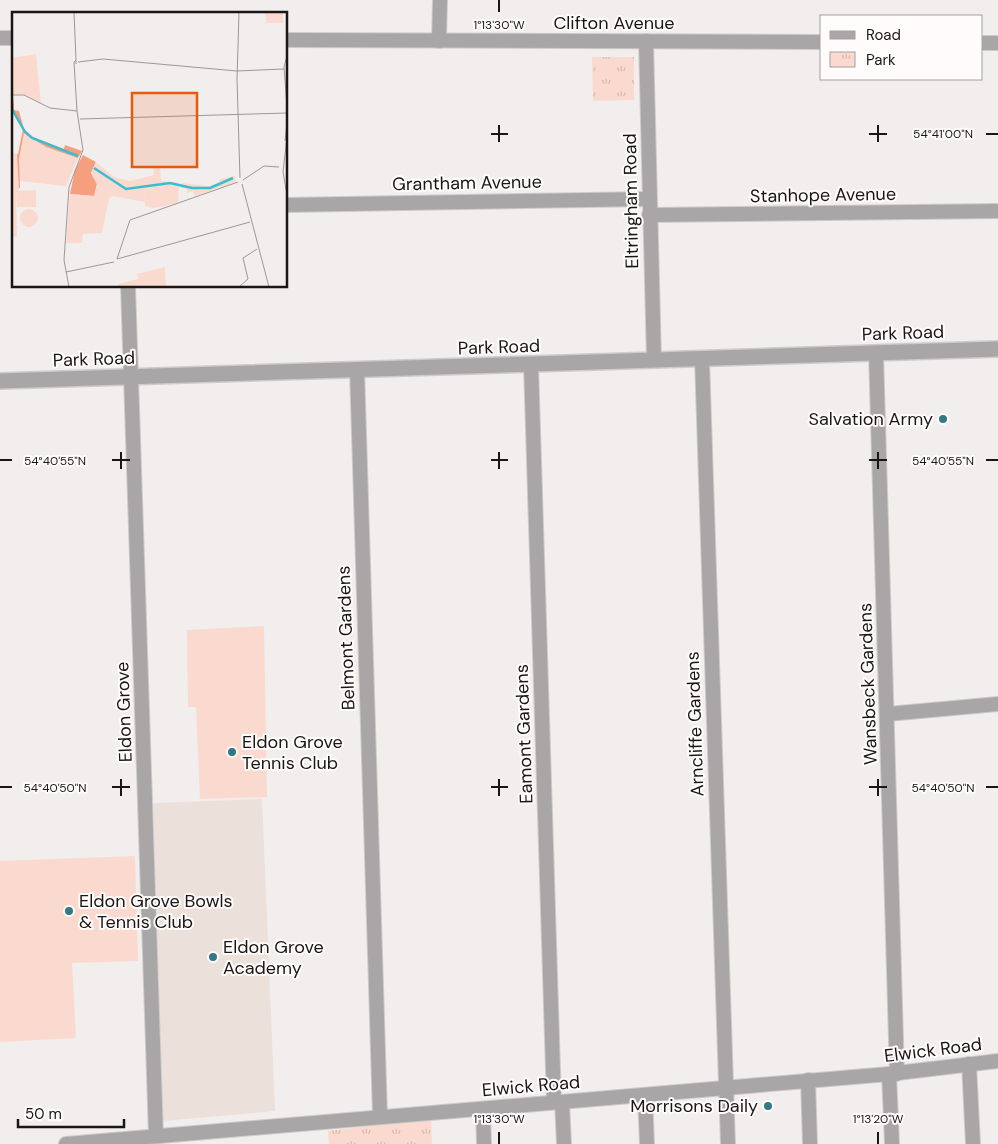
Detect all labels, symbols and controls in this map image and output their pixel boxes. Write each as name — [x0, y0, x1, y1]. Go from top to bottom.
street label: Clifton Avenue — [553, 11, 675, 35]
inset map — [12, 12, 288, 288]
legend — [820, 15, 983, 80]
text: 1°13'30"W — [473, 17, 525, 33]
text: Road — [866, 25, 901, 45]
text: Park — [866, 50, 896, 70]
text: 54°41'00"N — [913, 126, 973, 142]
street label: Eltringham Road — [618, 133, 644, 269]
street label: Grantham Avenue — [392, 170, 542, 196]
street label: Stanhope Avenue — [750, 182, 896, 208]
street label: Park Road — [861, 320, 945, 346]
street label: Park Road — [457, 334, 541, 360]
street label: Park Road — [52, 346, 136, 372]
place label: Salvation Army — [809, 407, 933, 431]
marker: Salvation Army — [937, 413, 949, 425]
text: 54°40'55"N — [24, 453, 86, 469]
text: 54°40'55"N — [912, 453, 974, 469]
street label: Belmont Gardens — [331, 565, 361, 711]
street label: Wansbeck Gardens — [853, 603, 883, 765]
street label: Arncliffe Gardens — [680, 651, 710, 797]
street label: Eldon Grove — [110, 661, 138, 763]
street label: Eamont Gardens — [510, 664, 538, 804]
place label: Eldon Grove Tennis Club — [242, 730, 343, 775]
marker: Eldon Grove Tennis Club — [226, 746, 238, 758]
text: 54°40'50"N — [23, 780, 87, 796]
text: 54°40'50"N — [911, 780, 975, 796]
place label: Eldon Grove Bowls & Tennis Club — [79, 889, 232, 934]
marker: Eldon Grove Bowls & Tennis Club — [63, 905, 75, 917]
place label: Eldon Grove Academy — [223, 935, 324, 980]
marker: Eldon Grove Academy — [207, 951, 219, 963]
street label: Elwick Road — [883, 1032, 983, 1068]
street label: Elwick Road — [481, 1070, 581, 1102]
place label: Morrisons Daily — [630, 1094, 758, 1118]
scale bar — [18, 1096, 124, 1128]
marker: Morrisons Daily — [762, 1100, 774, 1112]
text: 50 m — [25, 1104, 62, 1124]
text: 1°13'30"W — [473, 1111, 525, 1127]
text: 1°13'20"W — [853, 1111, 904, 1127]

